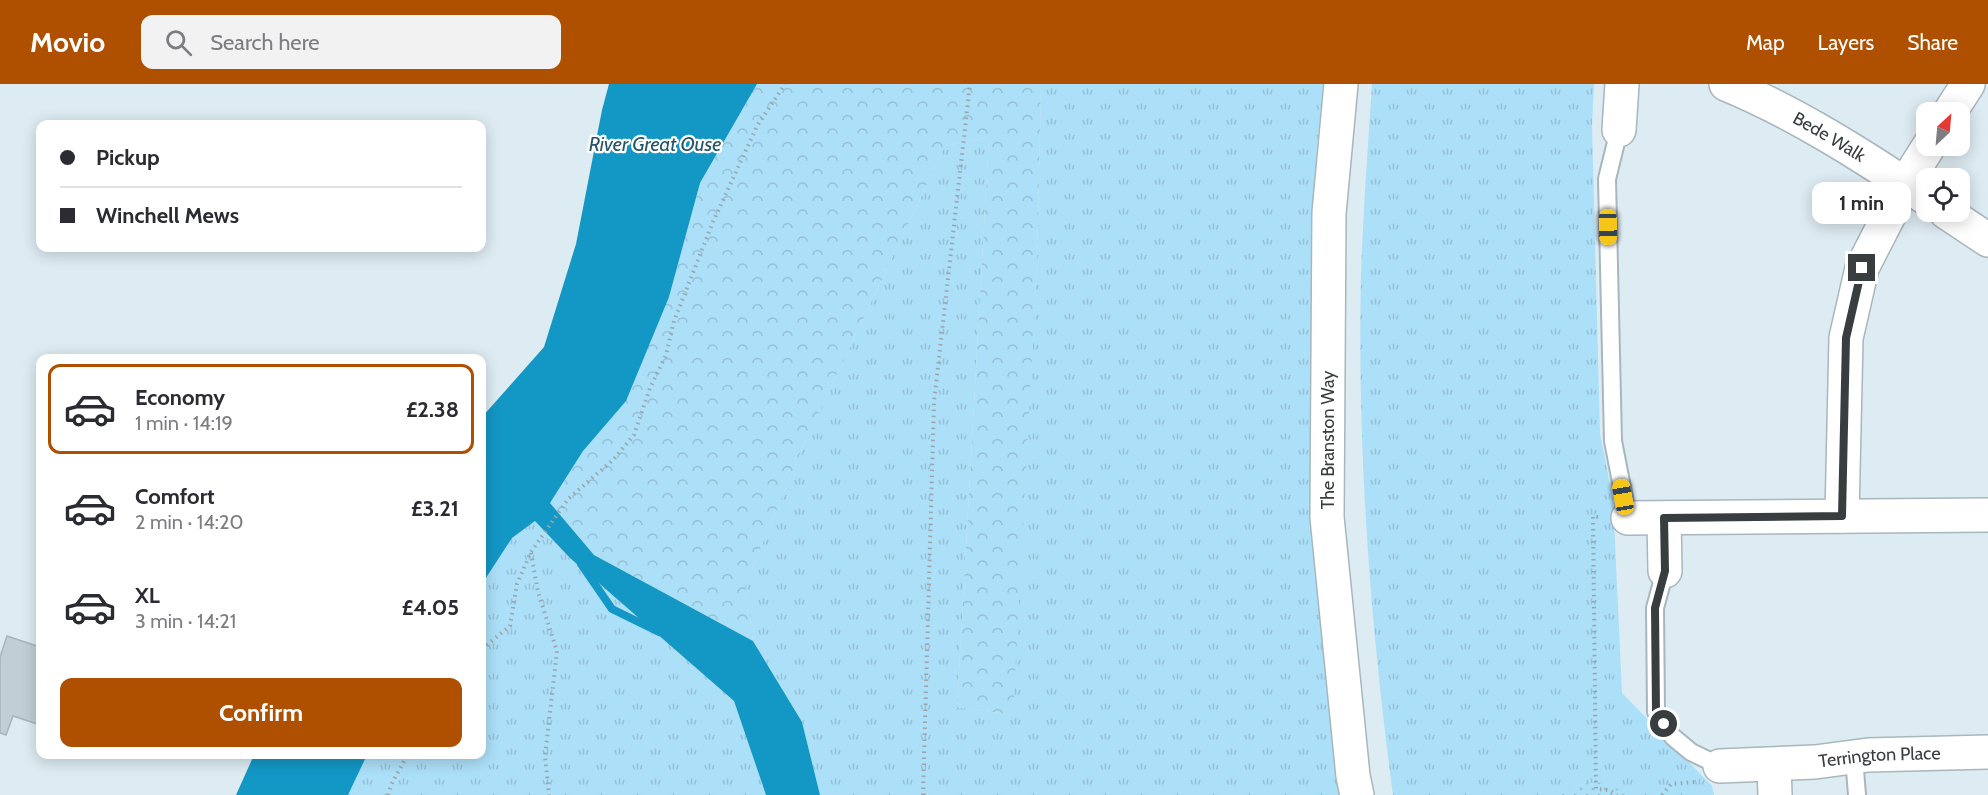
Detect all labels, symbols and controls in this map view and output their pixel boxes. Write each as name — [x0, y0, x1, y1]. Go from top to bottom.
search box — [141, 15, 561, 69]
text: Movio — [30, 25, 105, 59]
icon: search — [162, 26, 195, 59]
text: Search here — [210, 29, 320, 56]
text: Map — [1746, 30, 1785, 55]
text: Layers — [1818, 30, 1874, 55]
text: Share — [1907, 30, 1958, 55]
north arrow — [1916, 102, 1970, 156]
map controls — [1916, 102, 1970, 222]
street label: Bede Walk — [1789, 107, 1870, 167]
water label: River Great Ouse — [589, 132, 721, 156]
text: Pickup — [96, 144, 160, 171]
button: locate — [1916, 168, 1970, 222]
callout: 1 min — [1812, 181, 1912, 223]
text: 1 min — [1839, 191, 1884, 215]
text: Winchell Mews — [96, 202, 239, 229]
car — [1599, 209, 1617, 245]
route end — [1848, 254, 1875, 281]
street label: The Branston Way — [1317, 371, 1339, 509]
icon: car — [63, 382, 117, 436]
text: Economy — [135, 384, 225, 411]
text: £2.38 — [406, 396, 459, 423]
text: 1 min · 14:19 — [135, 411, 233, 435]
car — [1611, 478, 1635, 516]
icon: car — [63, 481, 117, 535]
text: Comfort — [135, 483, 214, 510]
text: £3.21 — [411, 495, 459, 522]
text: 2 min · 14:20 — [135, 510, 243, 534]
icon: car — [63, 580, 117, 634]
text: XL — [135, 582, 160, 609]
text: £4.05 — [402, 594, 459, 621]
text: 3 min · 14:21 — [135, 609, 236, 633]
button: Confirm — [60, 678, 462, 747]
route start — [1650, 710, 1677, 737]
street label: Terrington Place — [1817, 742, 1941, 772]

